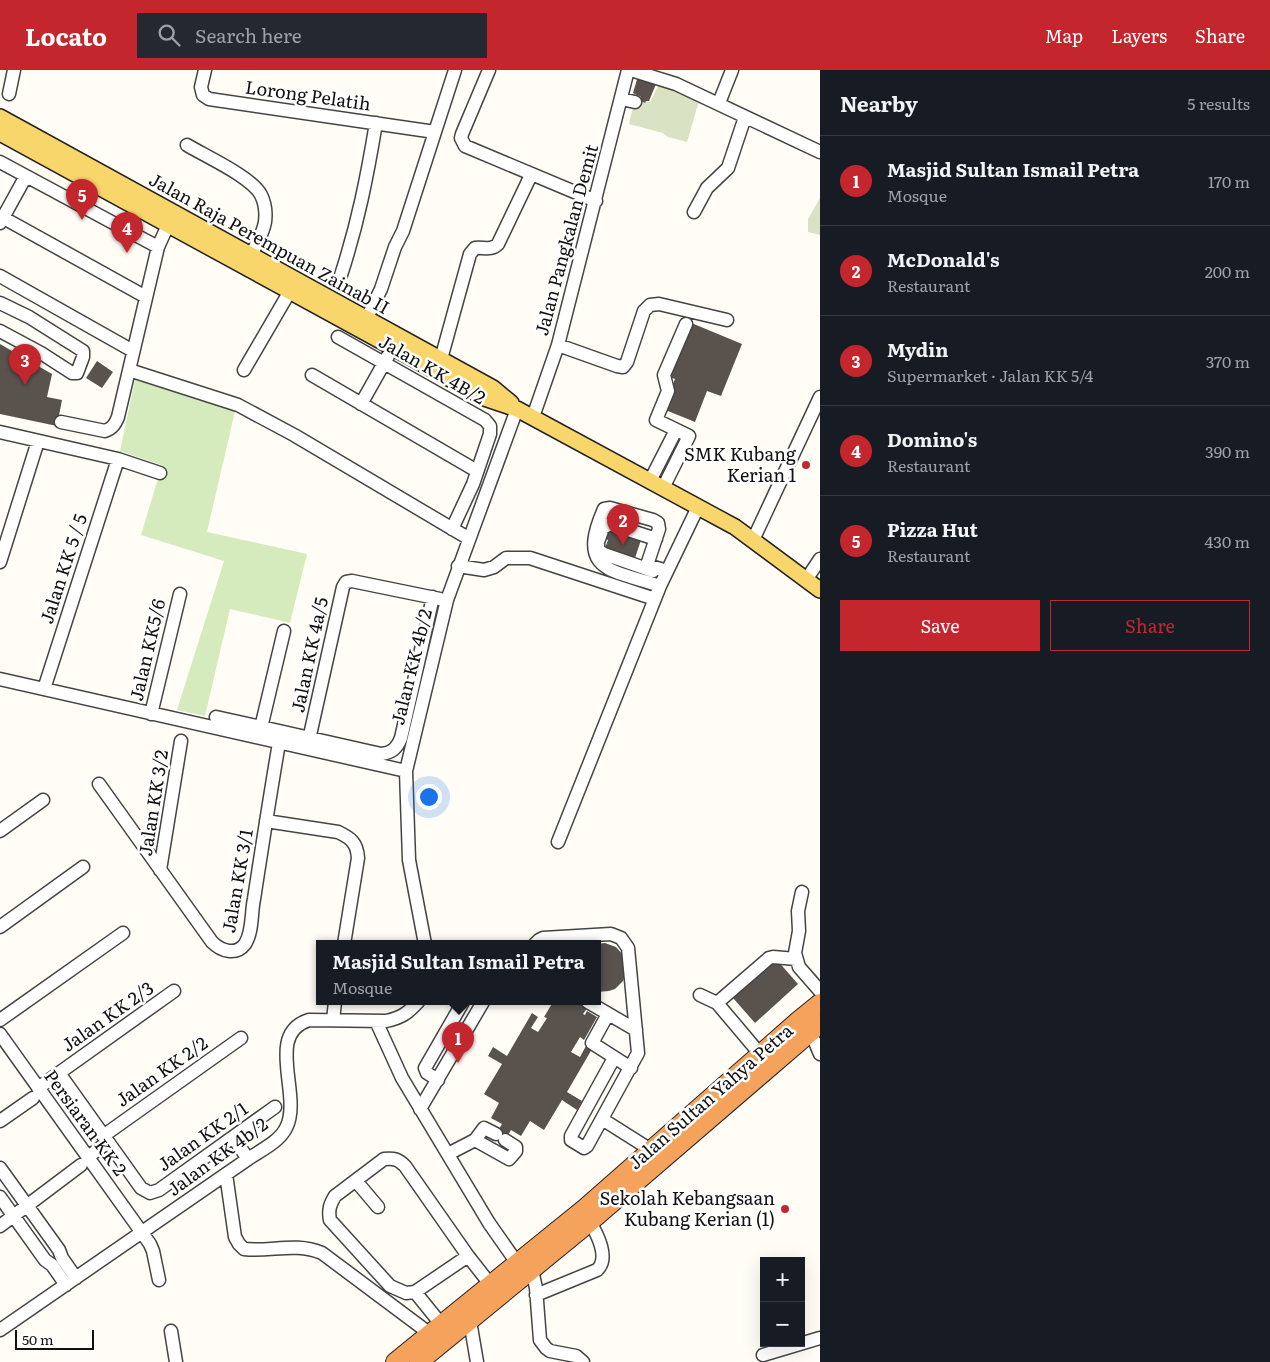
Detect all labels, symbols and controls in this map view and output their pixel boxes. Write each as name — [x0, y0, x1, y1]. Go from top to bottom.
search box — [137, 13, 487, 58]
text: Locato — [25, 18, 107, 53]
icon: search — [155, 21, 183, 49]
text: Search here — [195, 21, 302, 49]
text: Map — [1045, 22, 1083, 49]
text: Layers — [1111, 22, 1167, 49]
text: Share — [1195, 22, 1245, 49]
street label: Lorong Pelatih — [244, 72, 373, 117]
text: Nearby — [840, 87, 918, 118]
text: 5 results — [1187, 91, 1250, 115]
street label: Jalan Pangkalan Demit — [527, 140, 604, 338]
text: Masjid Sultan Ismail Petra — [887, 155, 1139, 183]
street label: Jalan Raja Perempuan Zainab II — [145, 165, 395, 320]
text: 1 — [853, 169, 859, 193]
text: 170 m — [1208, 169, 1250, 193]
pin: 5 — [66, 179, 98, 220]
text: Mosque — [887, 183, 947, 207]
pin: 4 — [111, 212, 143, 253]
text: McDonald's — [887, 245, 999, 273]
text: 2 — [852, 259, 860, 283]
text: 200 m — [1205, 259, 1250, 283]
text: Restaurant — [887, 273, 971, 297]
street label: Jalan KK 4B/2 — [374, 327, 491, 410]
text: Mydin — [887, 335, 949, 363]
pin: 3 — [9, 344, 41, 385]
text: 3 — [852, 349, 860, 373]
text: 370 m — [1206, 349, 1250, 373]
text: Supermarket · Jalan KK 5/4 — [887, 363, 1093, 387]
text: Domino's — [887, 425, 977, 453]
text: 4 — [851, 439, 861, 463]
text: 390 m — [1205, 439, 1250, 463]
place label: SMK Kubang Kerian 1 — [684, 440, 797, 488]
text: Restaurant — [887, 453, 971, 477]
marker: SMK Kubang Kerian 1 — [800, 459, 812, 471]
pin: 2 — [607, 504, 639, 545]
street label: Jalan KK 5 / 5 — [32, 510, 93, 627]
text: Pizza Hut — [887, 515, 978, 543]
text: 5 — [852, 529, 860, 553]
text: 430 m — [1205, 529, 1250, 553]
text: Restaurant — [887, 543, 971, 567]
street label: Jalan KK 4a/5 — [283, 595, 334, 715]
street label: Jalan KK5/6 — [122, 596, 171, 703]
button: Save — [840, 600, 1040, 651]
button: Share — [1050, 600, 1250, 651]
street label: Jalan KK 4b/2 — [383, 606, 438, 727]
street label: Jalan KK 3/2 — [131, 748, 174, 858]
your location — [416, 784, 442, 810]
street label: Jalan KK 3/1 — [214, 827, 259, 935]
popup — [316, 940, 601, 1005]
text: Masjid Sultan Ismail Petra — [332, 947, 585, 975]
street label: Jalan KK 2/3 — [56, 974, 159, 1058]
text: Mosque — [332, 975, 392, 999]
street label: Jalan Sultan Yahya Petra — [622, 1017, 798, 1175]
pin: 1 — [442, 1022, 474, 1063]
street label: Jalan KK 2/2 — [110, 1029, 213, 1112]
street label: Persiaran KK 2 — [38, 1063, 134, 1181]
street label: Jalan KK 2/1 — [151, 1095, 253, 1177]
street label: Jalan KK 4b/2 — [161, 1110, 273, 1202]
place label: Sekolah Kebangsaan Kubang Kerian (1) — [600, 1184, 775, 1232]
marker: Sekolah Kebangsaan Kubang Kerian (1) — [779, 1203, 791, 1215]
map controls — [760, 1257, 805, 1347]
button: + — [760, 1257, 805, 1302]
button: − — [760, 1302, 805, 1347]
scale bar — [15, 1327, 94, 1350]
text: 50 m — [22, 1329, 54, 1349]

